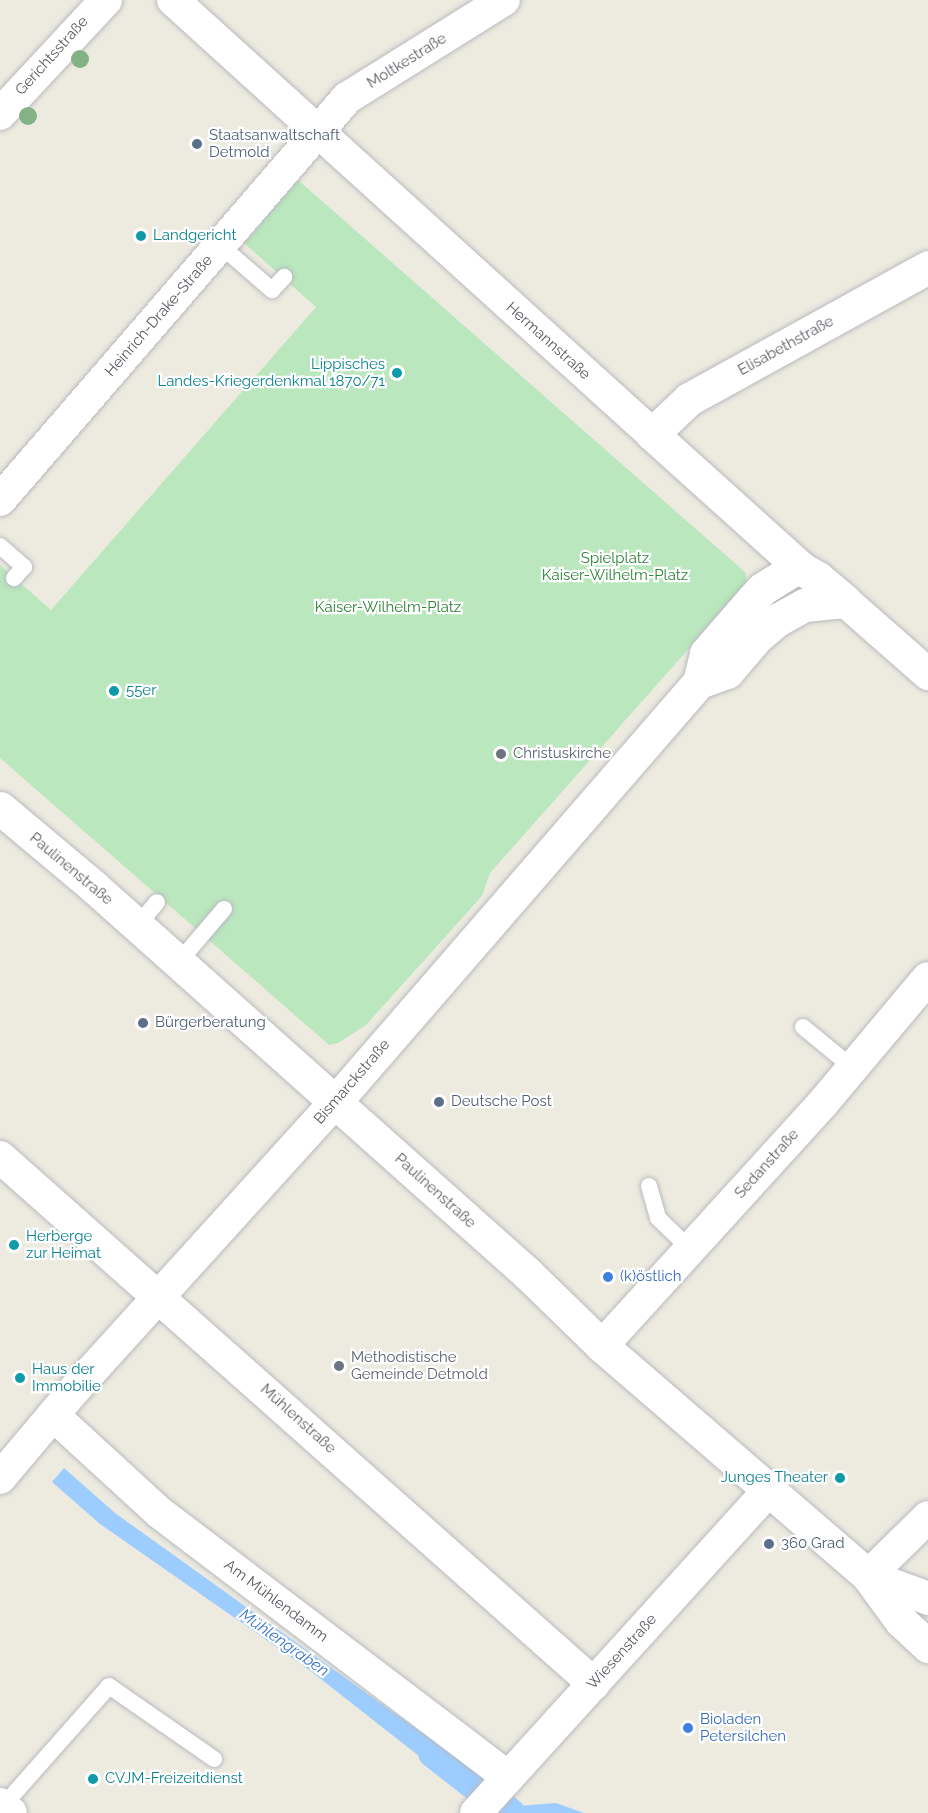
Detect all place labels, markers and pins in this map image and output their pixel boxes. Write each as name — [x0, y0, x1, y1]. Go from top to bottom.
place label: Staatsanwaltschaft Detmold — [209, 126, 340, 161]
marker: Staatsanwaltschaft Detmold — [190, 137, 204, 151]
place label: Landgericht — [153, 227, 237, 245]
marker: Landgericht — [134, 229, 148, 243]
place label: Lippisches Landes-Kriegerdenkmal 1870/71 — [157, 355, 385, 390]
marker: Lippisches Landes-Kriegerdenkmal 1870/71 — [390, 366, 404, 380]
place label: 55er — [126, 682, 156, 700]
marker: 55er — [107, 684, 121, 698]
place label: Christuskirche — [513, 745, 611, 763]
marker: Christuskirche — [494, 747, 508, 761]
place label: Bürgerberatung — [155, 1014, 266, 1032]
marker: Bürgerberatung — [136, 1016, 150, 1030]
place label: Deutsche Post — [451, 1093, 552, 1111]
marker: Deutsche Post — [432, 1095, 446, 1109]
place label: Herberge zur Heimat — [26, 1227, 101, 1262]
marker: Herberge zur Heimat — [7, 1238, 21, 1252]
place label: (k)östlich — [620, 1268, 682, 1286]
marker: (k)östlich — [601, 1270, 615, 1284]
place label: Methodistische Gemeinde Detmold — [351, 1348, 488, 1383]
marker: Methodistische Gemeinde Detmold — [332, 1359, 346, 1373]
place label: Haus der Immobilie — [32, 1360, 101, 1395]
marker: Haus der Immobilie — [13, 1371, 27, 1385]
place label: Junges Theater — [720, 1469, 828, 1487]
marker: Junges Theater — [833, 1471, 847, 1485]
place label: 360 Grad — [781, 1535, 845, 1553]
marker: 360 Grad — [762, 1537, 776, 1551]
place label: Bioladen Petersilchen — [700, 1710, 786, 1745]
marker: Bioladen Petersilchen — [681, 1721, 695, 1735]
place label: CVJM-Freizeitdienst — [105, 1770, 243, 1788]
marker: CVJM-Freizeitdienst — [86, 1772, 100, 1786]

